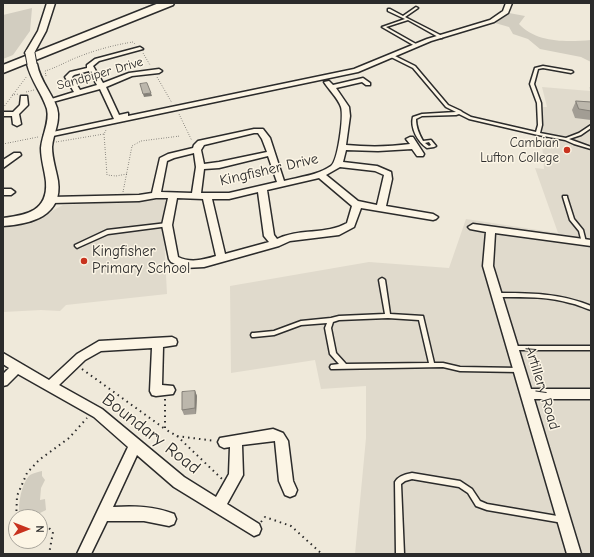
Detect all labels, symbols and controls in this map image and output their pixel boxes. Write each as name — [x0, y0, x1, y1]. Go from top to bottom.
street label: Sandpiper Drive — [55, 54, 145, 94]
place label: Cambian Lufton College — [480, 135, 559, 166]
marker: Cambian Lufton College — [562, 145, 572, 155]
street label: Kingfisher Drive — [218, 150, 320, 190]
place label: Kingfisher Primary School — [92, 243, 190, 278]
marker: Kingfisher Primary School — [79, 256, 89, 266]
street label: Artillery Road — [521, 344, 563, 432]
street label: Boundary Road — [98, 389, 204, 479]
north arrow — [8, 509, 48, 549]
text: N — [33, 525, 46, 533]

